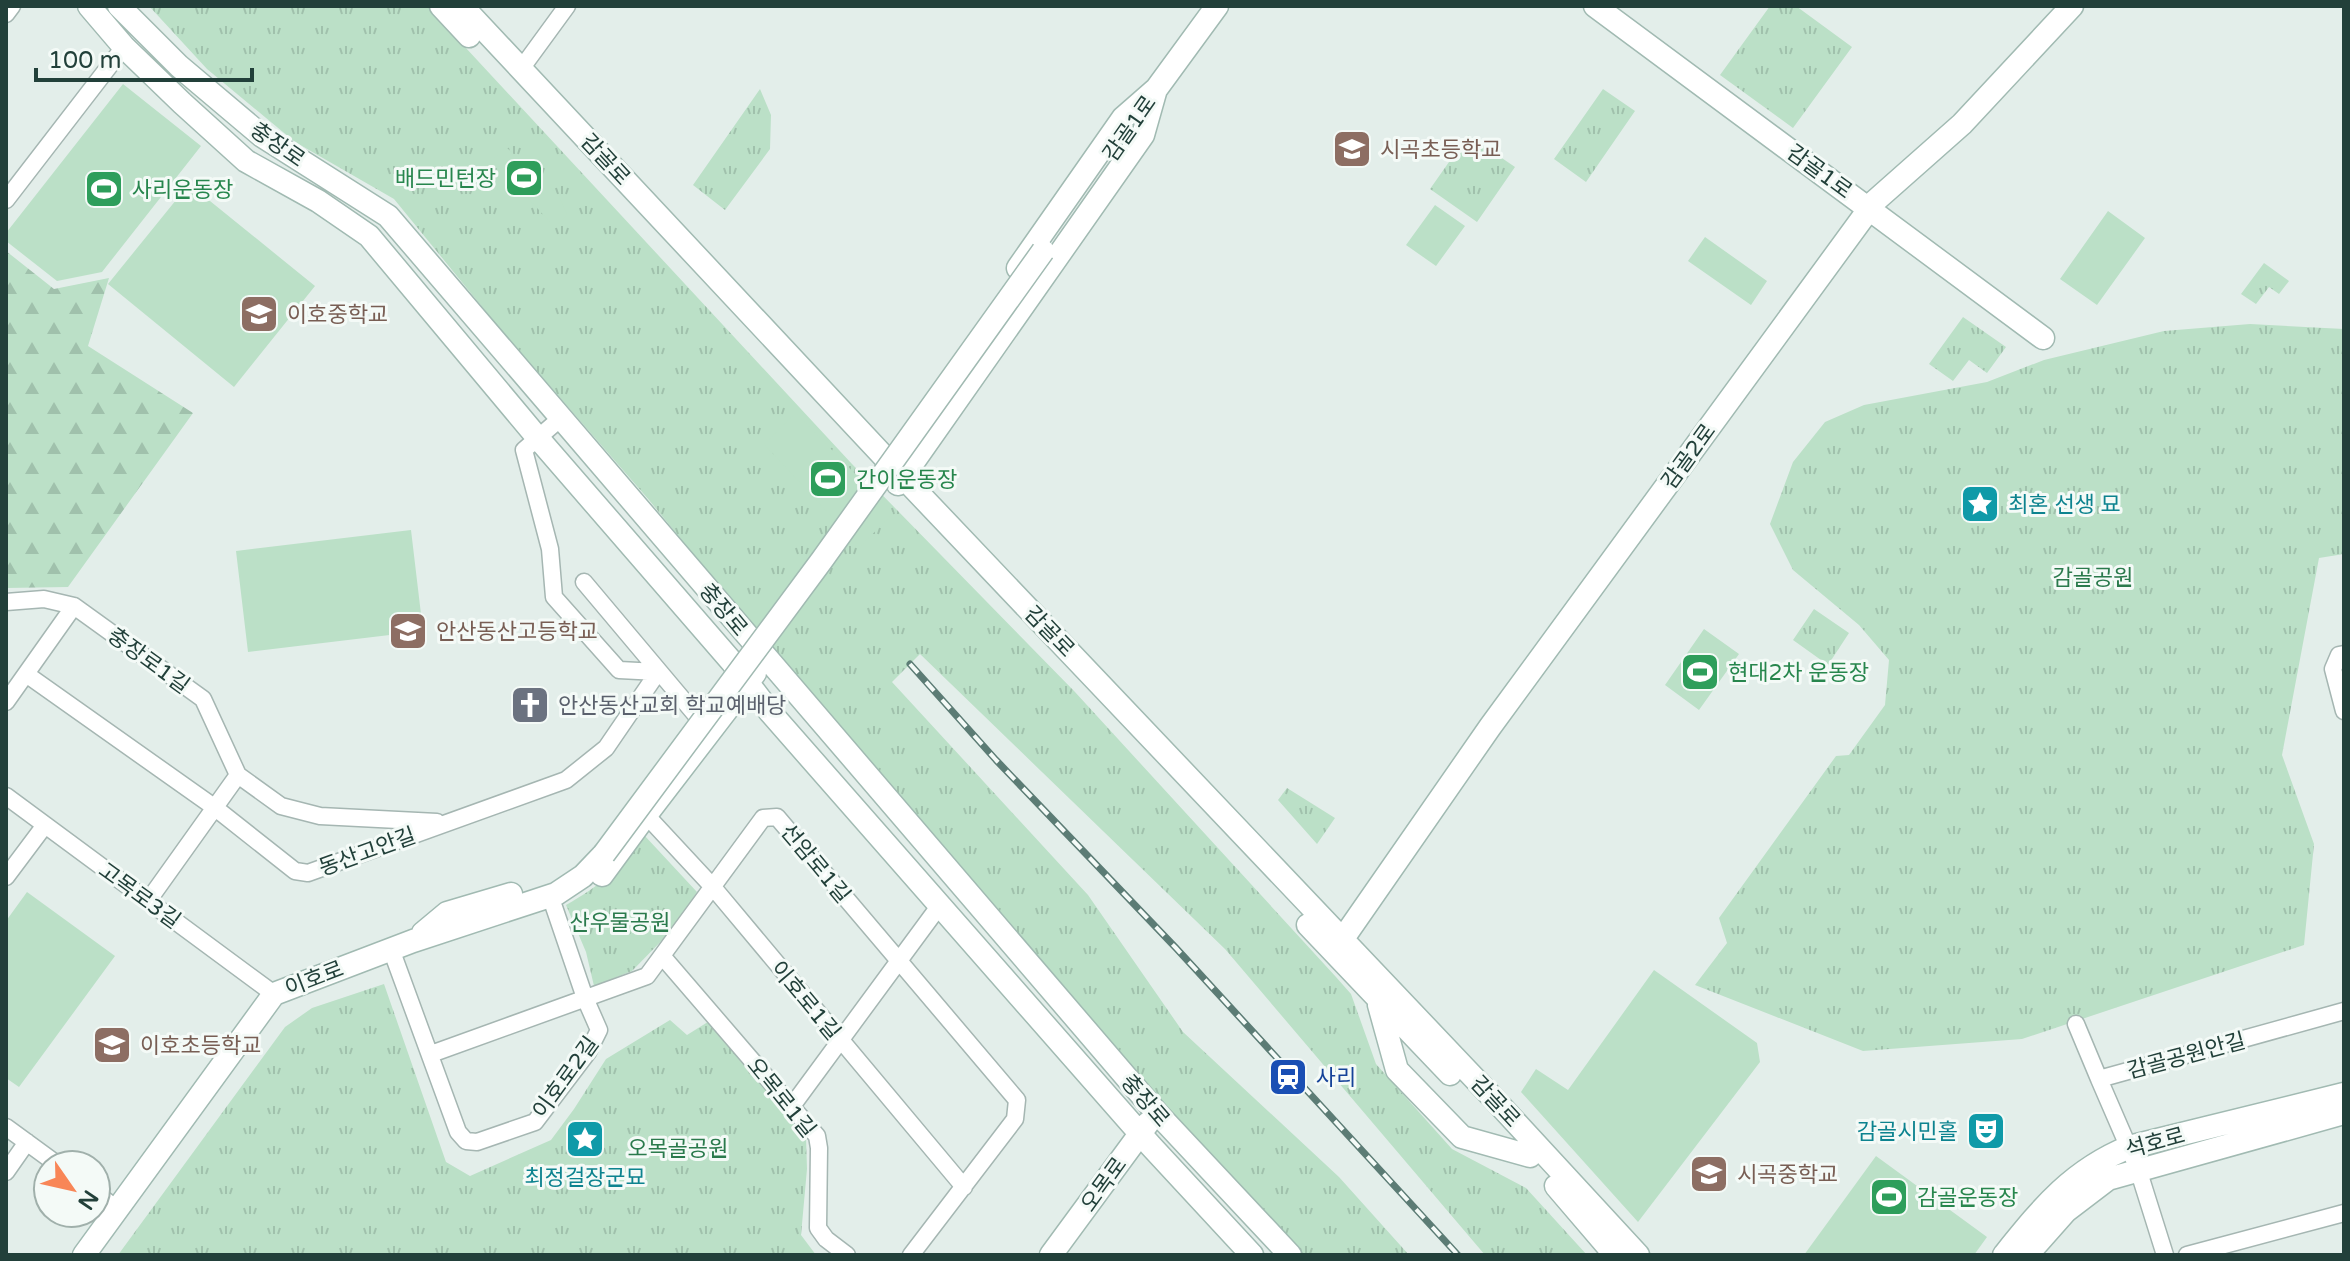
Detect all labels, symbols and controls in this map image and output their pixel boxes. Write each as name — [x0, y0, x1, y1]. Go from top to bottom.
scale bar — [36, 32, 252, 82]
text: 100 m — [48, 46, 122, 75]
street label: 감골1로 — [1098, 91, 1162, 167]
street label: 충장로 — [245, 117, 310, 173]
school or university icon: 시곡초등학교 — [1331, 128, 1373, 170]
street label: 감골로 — [575, 129, 635, 191]
place label: 시곡초등학교 — [1380, 137, 1501, 163]
street label: 감골1로 — [1782, 139, 1857, 204]
sports icon: 배드민턴장 — [503, 157, 545, 199]
place label: 배드민턴장 — [395, 166, 496, 192]
sports icon: 사리운동장 — [83, 168, 125, 210]
place label: 사리운동장 — [132, 177, 233, 203]
school or university icon: 이호중학교 — [238, 293, 280, 335]
place label: 이호중학교 — [287, 302, 388, 328]
street label: 감골2로 — [1656, 419, 1721, 494]
sports icon: 간이운동장 — [807, 458, 849, 500]
place label: 간이운동장 — [856, 467, 957, 493]
place icon: 최혼 선생 묘 — [1959, 483, 2001, 525]
place label: 최혼 선생 묘 — [2008, 492, 2121, 518]
park label: 감골공원 — [2053, 565, 2133, 591]
street label: 충장로 — [694, 578, 753, 641]
street label: 감골로 — [1019, 601, 1080, 663]
school or university icon: 안산동산고등학교 — [387, 610, 429, 652]
place label: 안산동산고등학교 — [436, 619, 598, 645]
street label: 충장로1길 — [102, 622, 194, 699]
sports icon: 현대2차 운동장 — [1679, 651, 1721, 693]
place label: 현대2차 운동장 — [1728, 660, 1869, 686]
church icon: 안산동산교회 학교예배당 — [509, 684, 551, 726]
place label: 안산동산교회 학교예배당 — [558, 693, 786, 719]
street label: 선암로1길 — [775, 819, 856, 908]
street label: 동산고안길 — [315, 822, 419, 881]
street label: 고목로3길 — [93, 857, 185, 934]
park label: 산우물공원 — [569, 910, 671, 936]
street label: 이호로 — [281, 956, 347, 1002]
street label: 이호로1길 — [765, 956, 846, 1045]
school or university icon: 이호초등학교 — [91, 1024, 133, 1066]
street label: 감골공원안길 — [2124, 1028, 2248, 1084]
street label: 이호로2길 — [527, 1032, 604, 1124]
place label: 이호초등학교 — [140, 1033, 261, 1059]
street label: 오목로1길 — [741, 1053, 821, 1143]
station icon: 사리 — [1267, 1056, 1309, 1098]
place label: 사리 — [1316, 1065, 1356, 1091]
street label: 충장로 — [1116, 1069, 1175, 1132]
street label: 감골로 — [1465, 1071, 1525, 1133]
theatre icon: 감골시민홀 — [1965, 1110, 2007, 1152]
place icon: 최정걸장군묘 — [564, 1118, 606, 1160]
place label: 감골시민홀 — [1857, 1119, 1958, 1145]
street label: 석호로 — [2123, 1123, 2188, 1163]
park label: 오목골공원 — [627, 1136, 729, 1162]
north arrow — [32, 1149, 112, 1229]
street label: 오목로 — [1075, 1152, 1132, 1217]
school or university icon: 시곡중학교 — [1688, 1153, 1730, 1195]
place label: 시곡중학교 — [1737, 1162, 1838, 1188]
place label: 최정걸장군묘 — [524, 1165, 646, 1191]
sports icon: 감골운동장 — [1868, 1176, 1910, 1218]
text: N — [72, 1185, 103, 1214]
place label: 감골운동장 — [1917, 1185, 2018, 1211]

